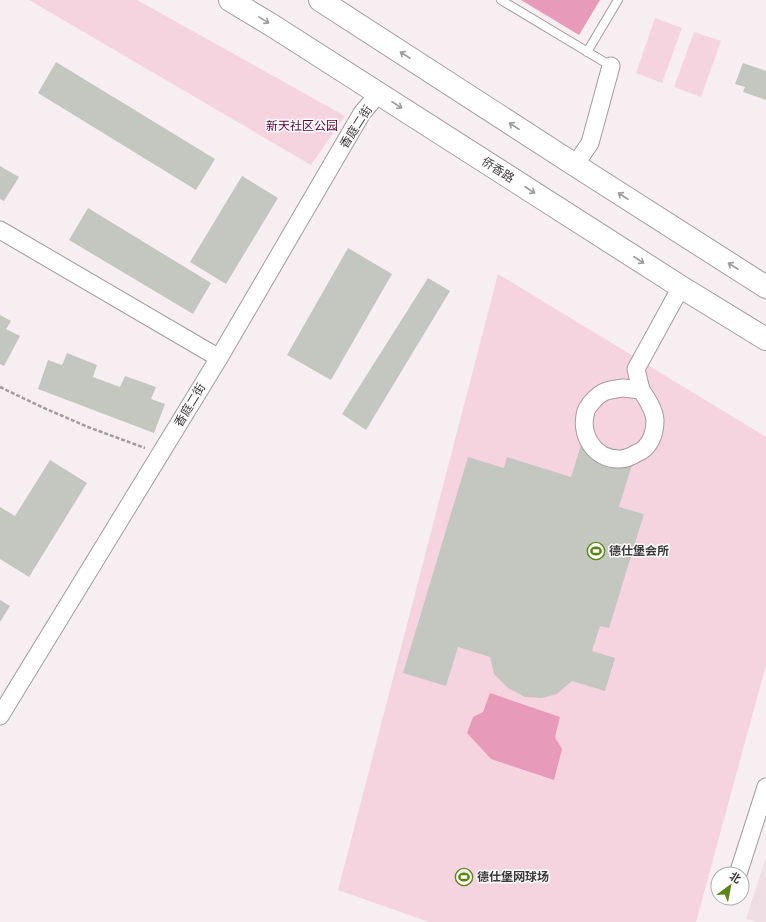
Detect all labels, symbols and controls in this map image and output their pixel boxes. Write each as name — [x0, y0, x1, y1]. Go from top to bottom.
one-way arrow — [258, 16, 269, 24]
one-way arrow — [400, 51, 411, 59]
one-way arrow — [391, 101, 402, 109]
street label: 香庭二街 — [336, 103, 375, 151]
park label: 新天社区公园 — [266, 118, 338, 133]
one-way arrow — [509, 122, 520, 130]
street label: 侨香路 — [479, 153, 517, 186]
one-way arrow — [524, 186, 535, 194]
one-way arrow — [618, 192, 629, 200]
one-way arrow — [634, 256, 645, 265]
one-way arrow — [728, 262, 739, 270]
street label: 香庭二街 — [171, 380, 208, 429]
sports icon: 德仕堡会所 — [586, 541, 606, 561]
place label: 德仕堡会所 — [609, 543, 669, 558]
north arrow — [710, 866, 750, 906]
sports icon: 德仕堡网球场 — [454, 867, 474, 887]
place label: 德仕堡网球场 — [477, 869, 549, 884]
text: 北 — [727, 869, 744, 886]

